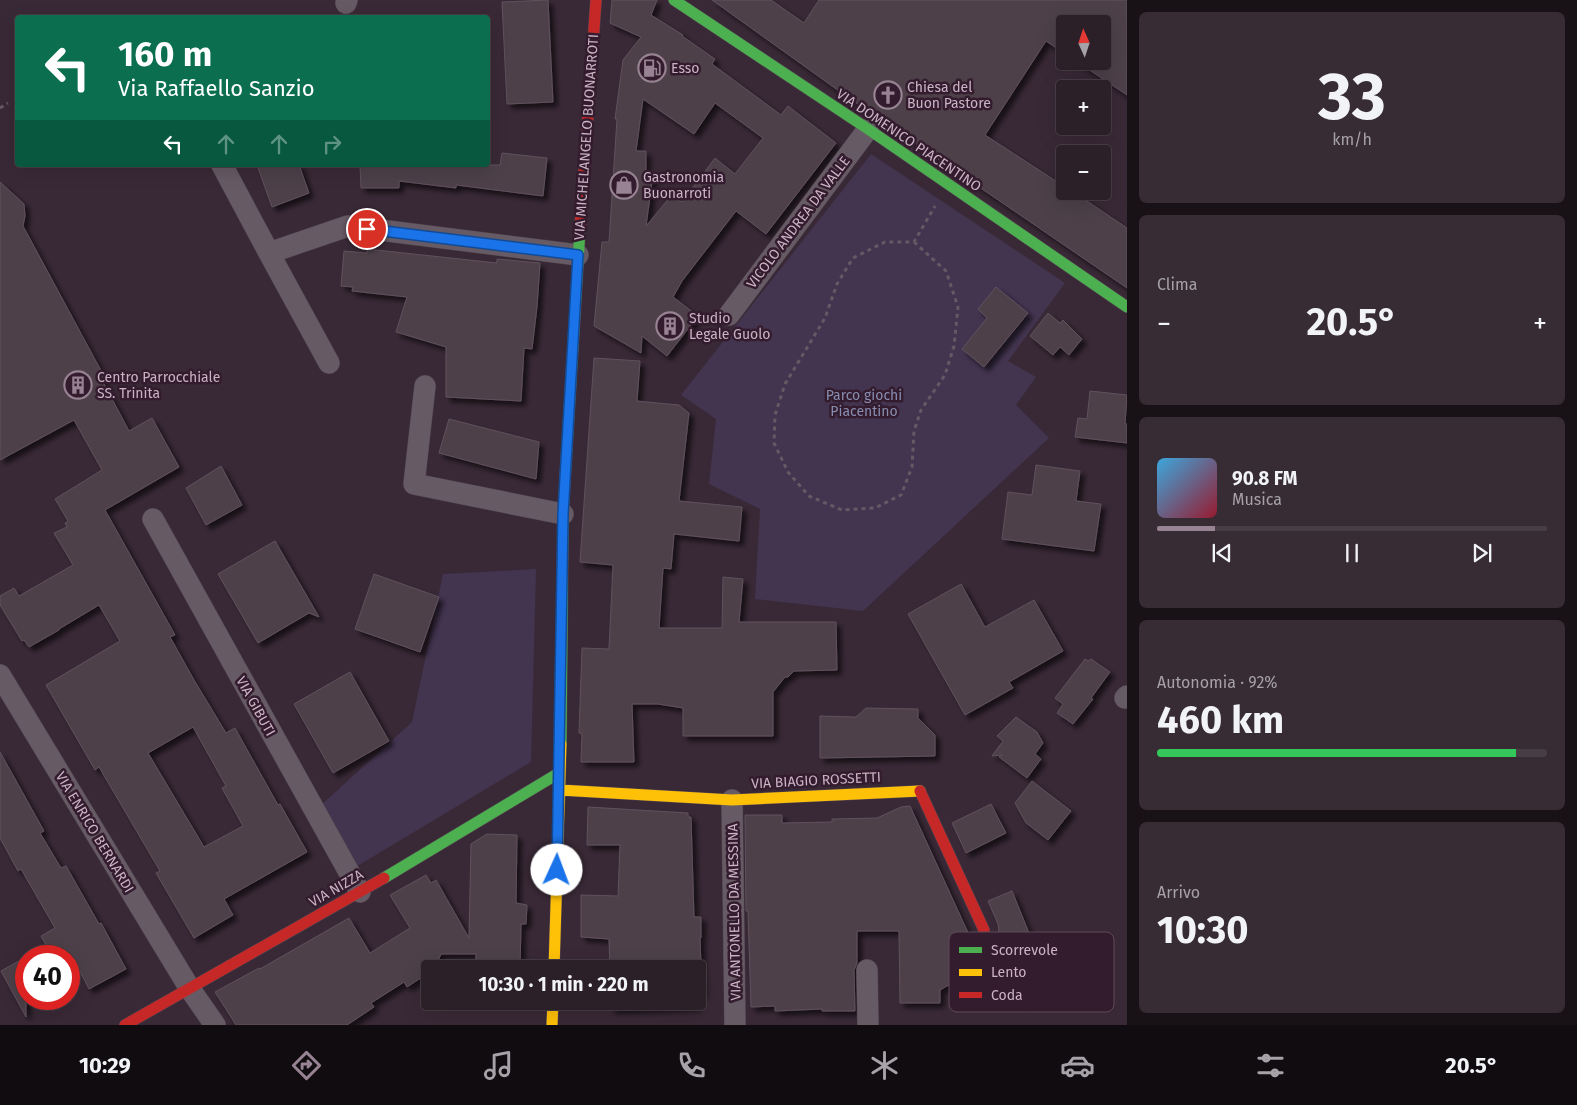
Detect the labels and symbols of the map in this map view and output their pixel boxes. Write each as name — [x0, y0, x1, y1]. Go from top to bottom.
north arrow — [1056, 15, 1111, 70]
street label: VIA MICHELANGELO BUONARROTI — [571, 33, 602, 241]
fuel station icon: Esso — [637, 53, 667, 83]
place label: Esso — [671, 60, 700, 77]
place label: Chiesa del Buon Pastore — [907, 79, 991, 112]
church icon: Chiesa del Buon Pastore — [873, 80, 903, 110]
street label: VIA DOMENICO PIACENTINO — [833, 86, 984, 195]
street label: VICOLO ANDREA DA VALLE — [743, 153, 854, 292]
place label: Gastronomia Buonarroti — [643, 169, 724, 202]
shop icon: Gastronomia Buonarroti — [609, 170, 639, 200]
pin — [346, 208, 388, 250]
place label: Studio Legale Guolo — [689, 310, 770, 343]
building icon: Studio Legale Guolo — [655, 311, 685, 341]
place label: Centro Parrocchiale SS. Trinita — [97, 369, 220, 402]
building icon: Centro Parrocchiale SS. Trinita — [63, 370, 93, 400]
park label: Parco giochi Piacentino — [826, 387, 902, 420]
street label: VIA GIBUTI — [232, 673, 279, 739]
street label: VIA ENRICO BERNARDI — [52, 769, 137, 896]
street label: VIA BIAGIO ROSSETTI — [751, 769, 881, 792]
street label: VIA ANTONELLO DA MESSINA — [724, 823, 745, 1001]
position arrow — [530, 843, 582, 895]
street label: VIA NIZZA — [306, 866, 366, 911]
legend — [949, 932, 1114, 1012]
text: Scorrevole — [991, 942, 1058, 959]
speed limit sign: 40 — [15, 945, 80, 1010]
text: Lento — [991, 964, 1026, 981]
text: Coda — [991, 987, 1023, 1004]

